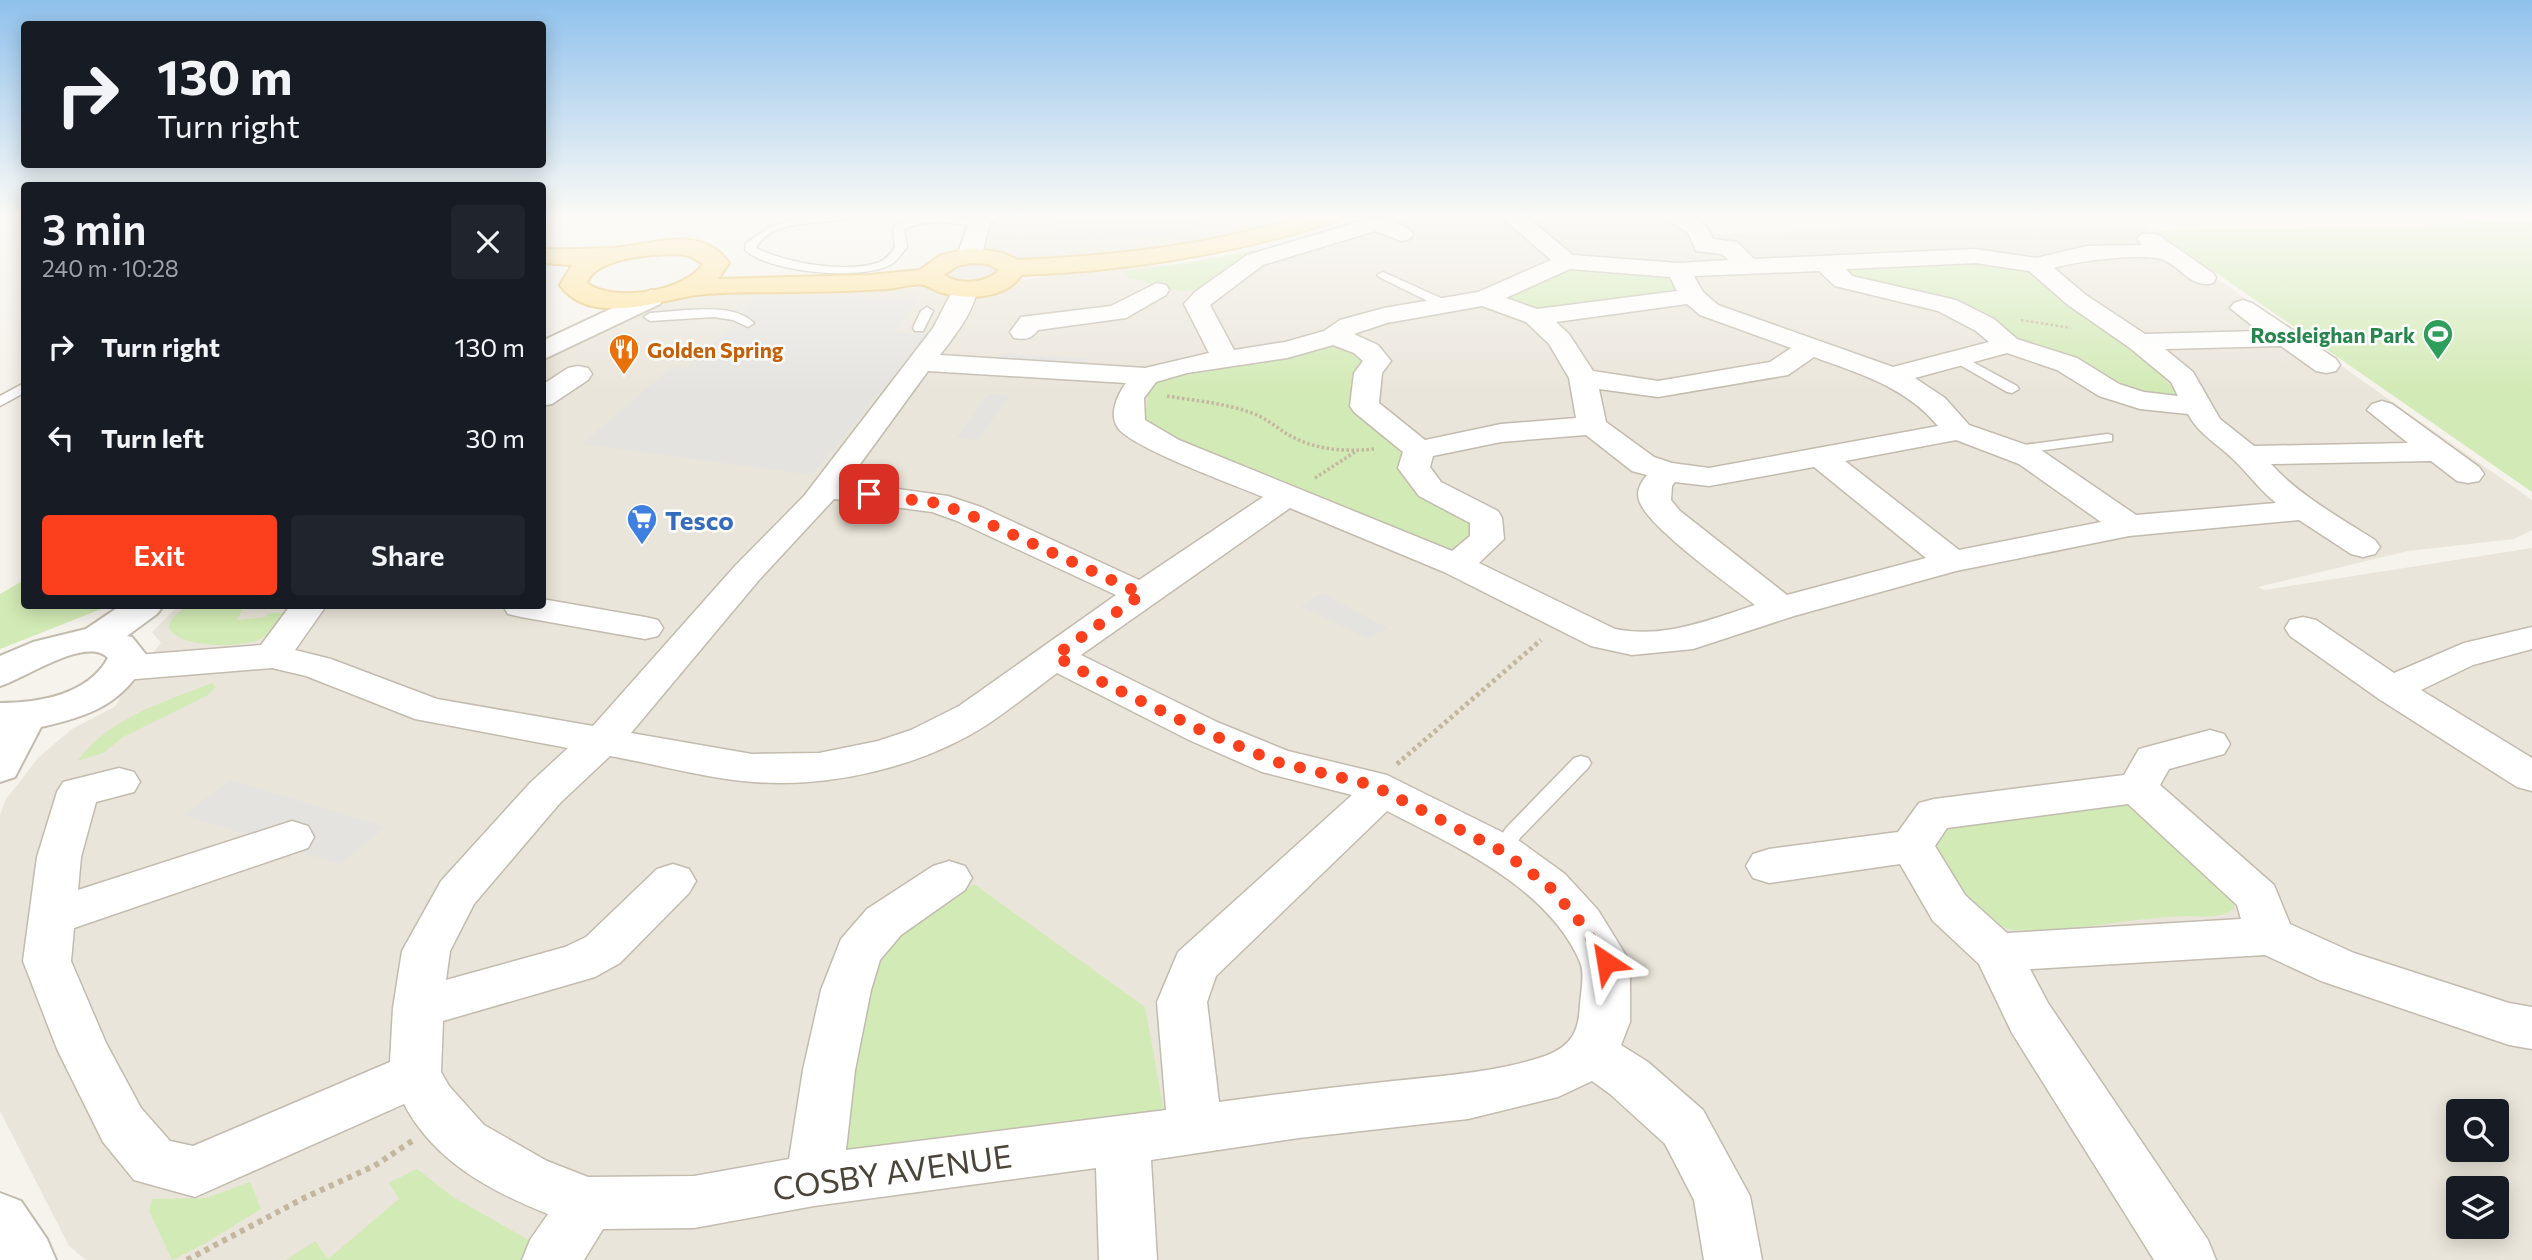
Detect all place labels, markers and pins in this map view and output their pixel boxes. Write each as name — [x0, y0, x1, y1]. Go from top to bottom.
sports icon: Rossleighan Park — [2421, 317, 2455, 361]
place label: Rossleighan Park — [2250, 322, 2415, 347]
restaurant icon: Golden Spring — [607, 332, 641, 376]
place label: Golden Spring — [647, 337, 784, 362]
pin — [839, 464, 899, 524]
supermarket icon: Tesco — [625, 502, 659, 546]
place label: Tesco — [665, 504, 734, 535]

